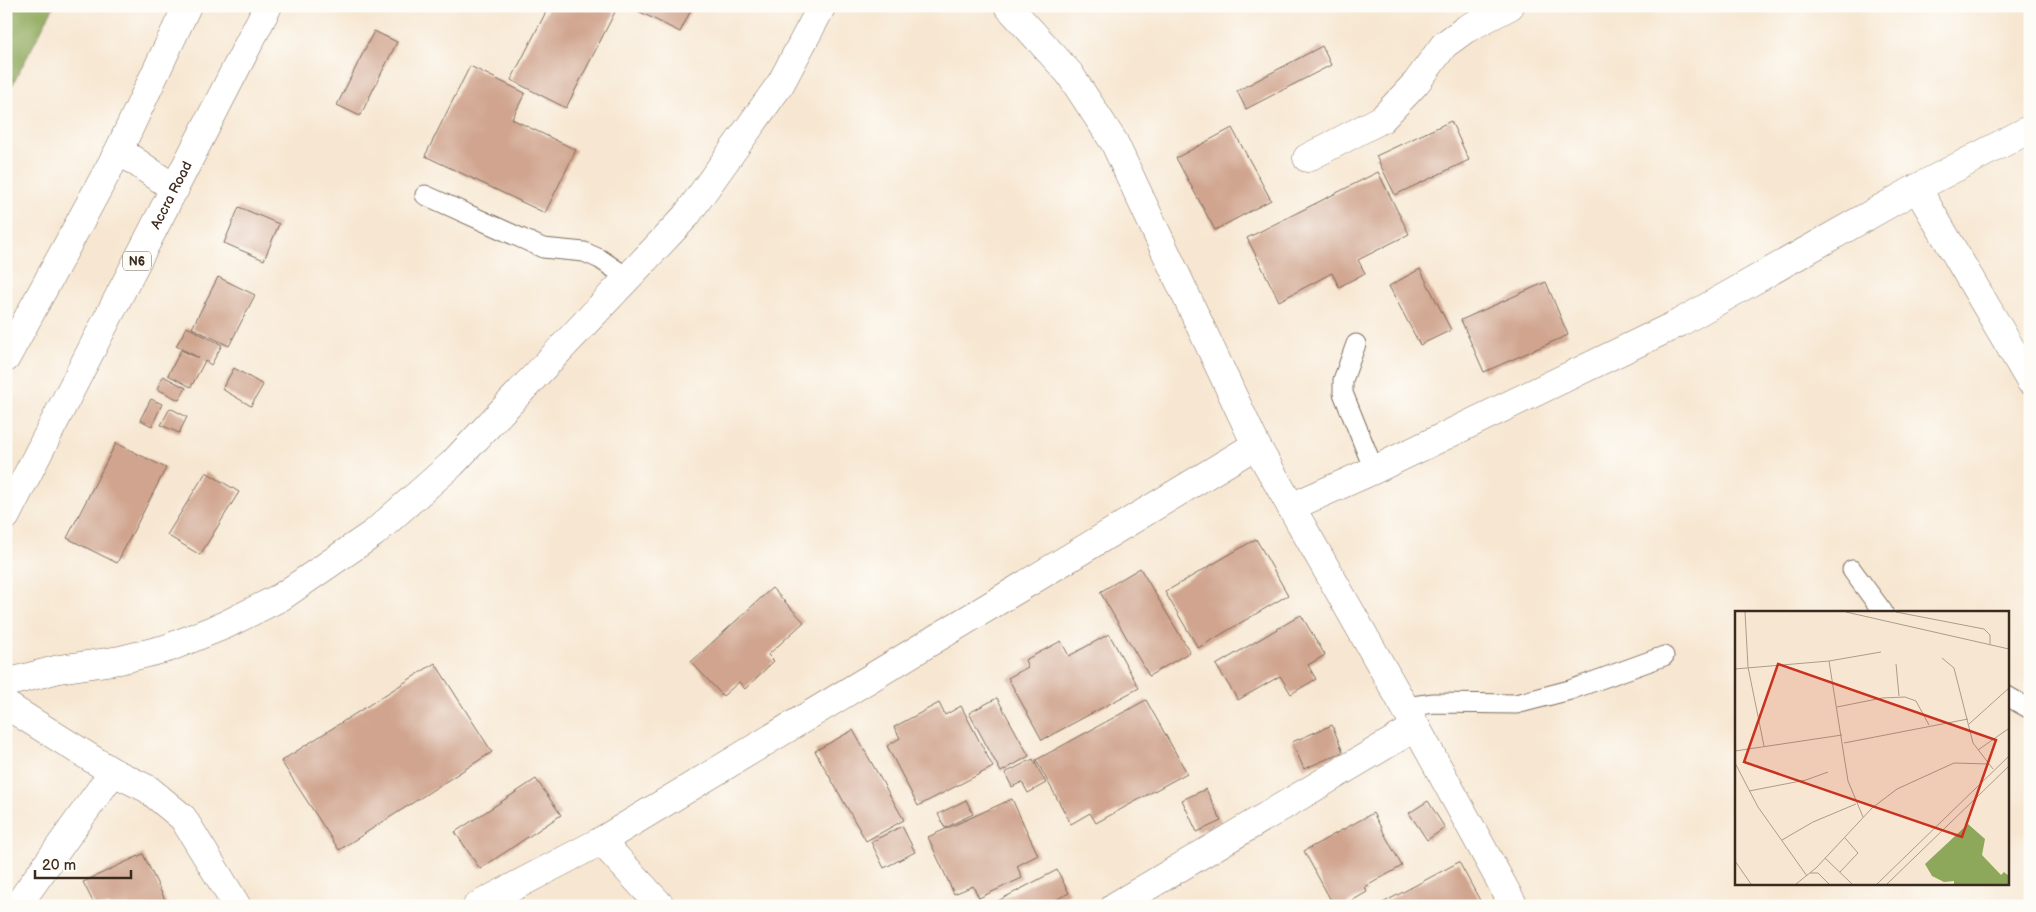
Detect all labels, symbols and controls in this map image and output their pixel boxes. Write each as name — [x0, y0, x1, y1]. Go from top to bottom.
street label: Accra Road — [147, 158, 195, 232]
road number: N6 — [123, 252, 151, 270]
inset map — [1735, 611, 2008, 884]
scale bar — [35, 847, 131, 879]
text: 20 m — [42, 856, 76, 875]

